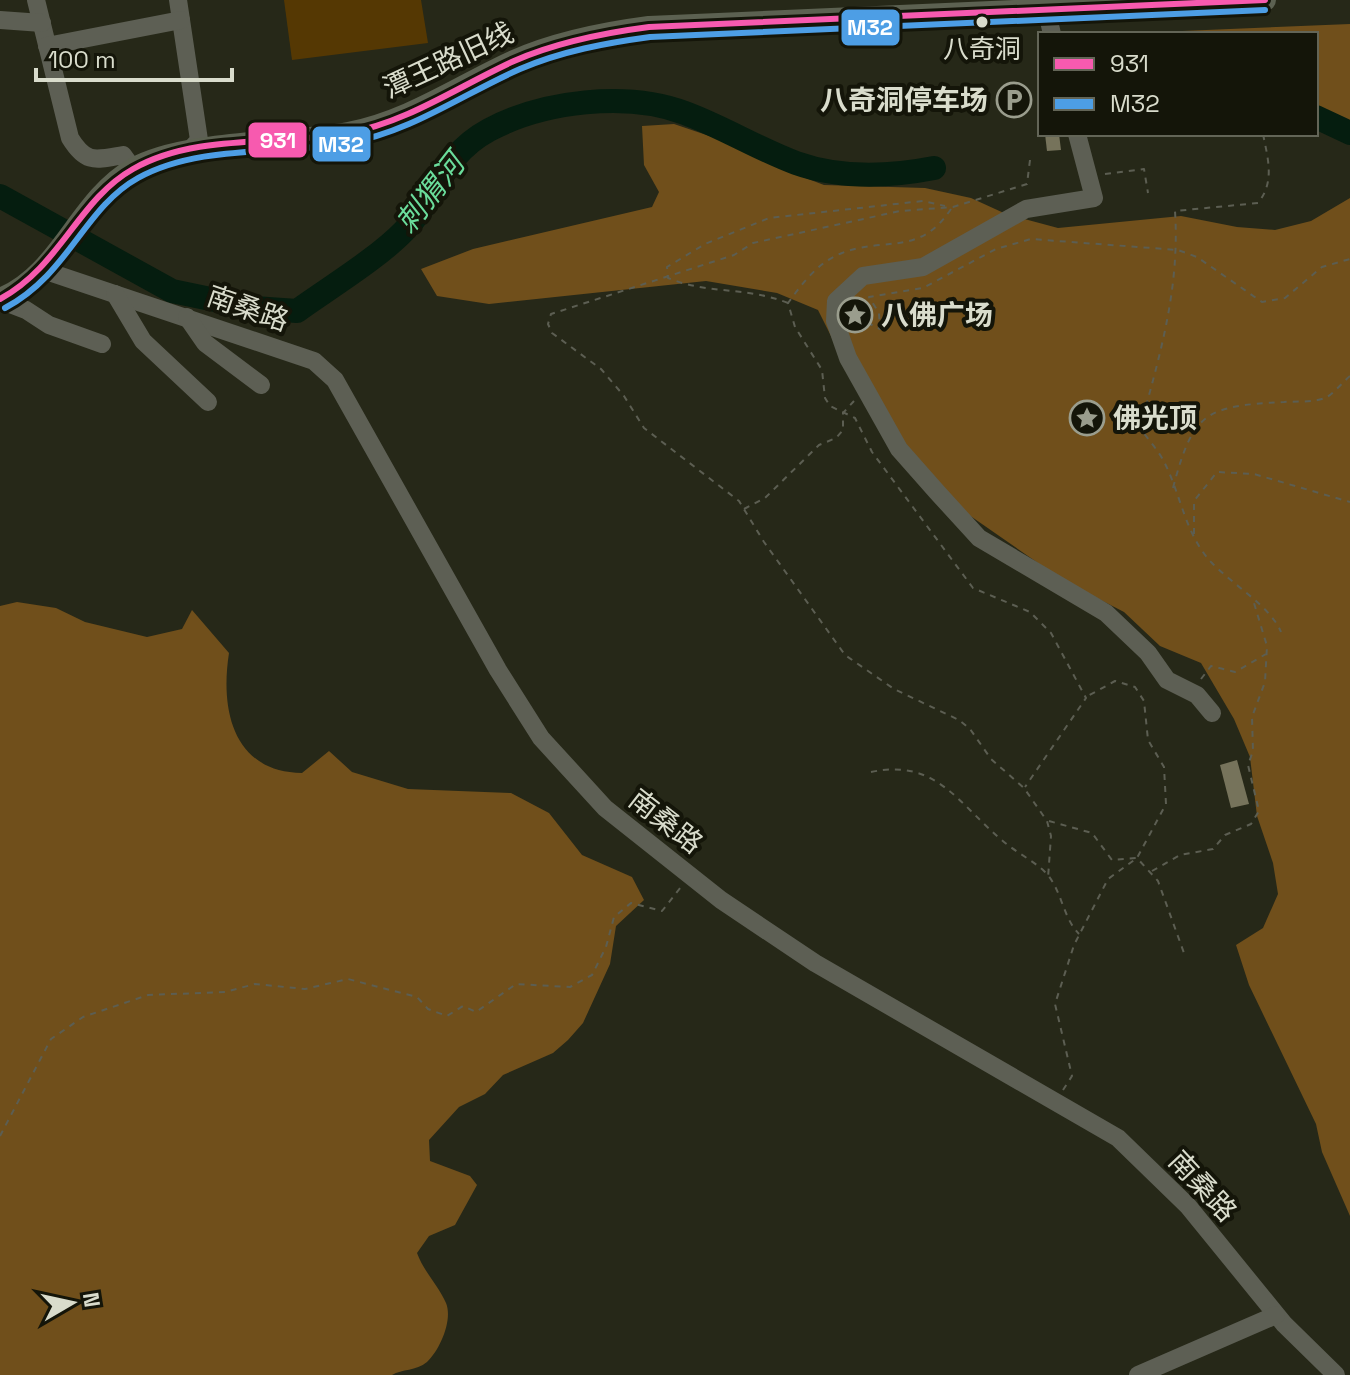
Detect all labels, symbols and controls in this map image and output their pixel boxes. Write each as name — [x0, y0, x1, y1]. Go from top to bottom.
line badge: M32 — [840, 8, 901, 47]
text: M32 — [847, 13, 893, 41]
street label: 潭王路旧线 — [377, 14, 519, 106]
marker: 八奇洞 — [974, 14, 990, 30]
scale bar — [36, 32, 232, 82]
place label: 八奇洞 — [943, 32, 1021, 66]
legend — [1038, 32, 1318, 136]
text: 100 m — [48, 44, 116, 75]
text: 931 — [1110, 48, 1149, 79]
parking icon: 八奇洞停车场 — [995, 81, 1033, 119]
place label: 八奇洞停车场 — [820, 82, 988, 118]
text: M32 — [1110, 88, 1160, 119]
line badge: 931 — [247, 121, 308, 159]
line badge: M32 — [311, 125, 372, 163]
text: 931 — [260, 126, 296, 154]
text: M32 — [318, 130, 364, 158]
water label: 刺猬河 — [387, 142, 476, 240]
street label: 南桑路 — [202, 277, 294, 339]
place icon: 八佛广场 — [836, 296, 874, 334]
place label: 八佛广场 — [881, 297, 993, 333]
place icon: 佛光顶 — [1068, 399, 1106, 437]
place label: 佛光顶 — [1113, 400, 1197, 436]
street label: 南桑路 — [622, 781, 710, 861]
street label: 南桑路 — [1161, 1143, 1245, 1229]
north arrow — [32, 1263, 112, 1343]
text: N — [77, 1290, 107, 1309]

